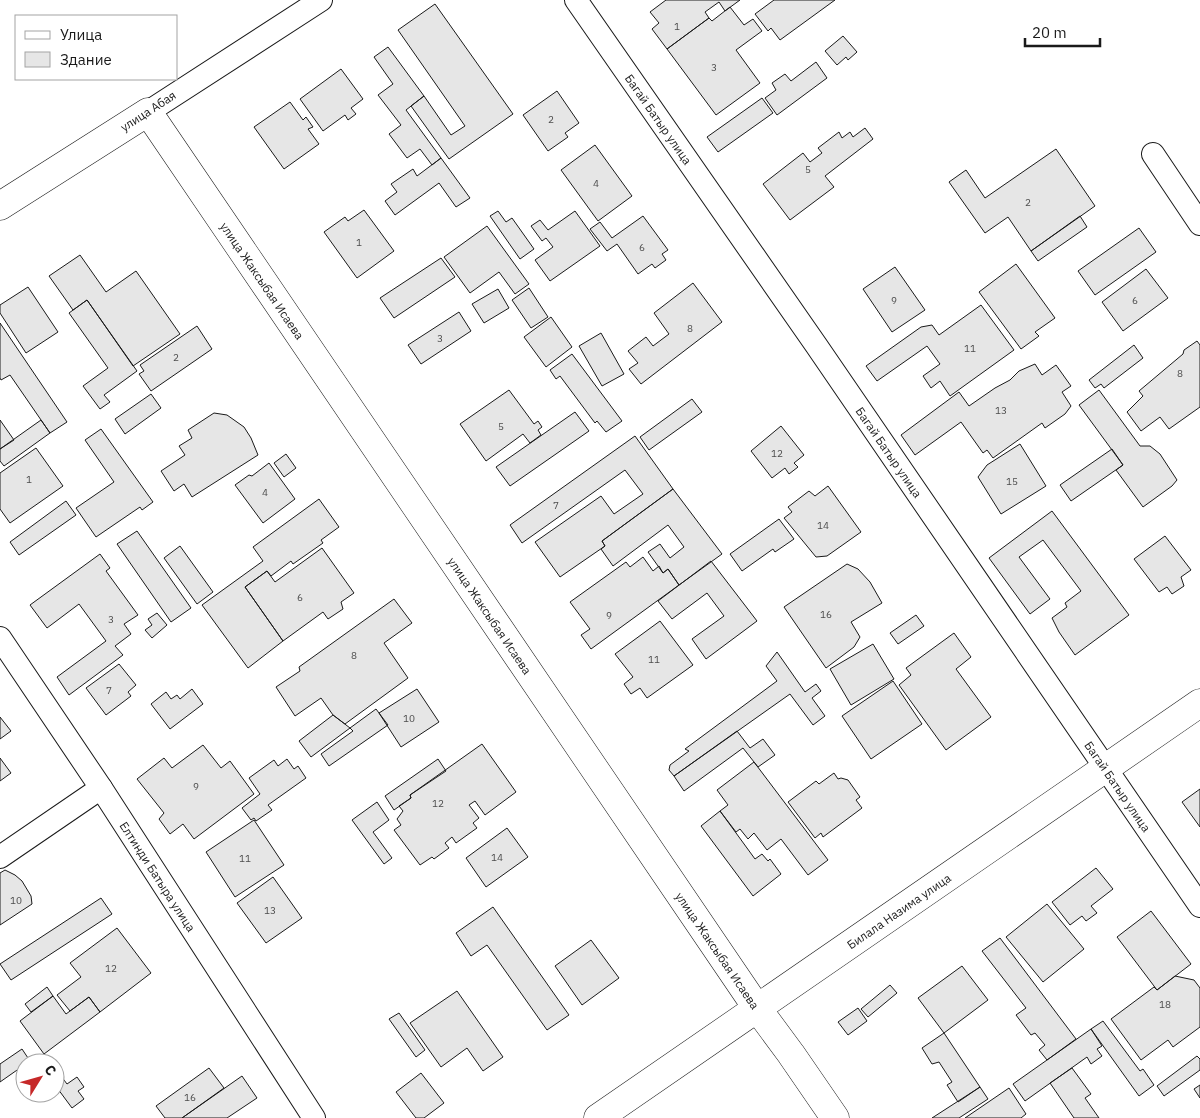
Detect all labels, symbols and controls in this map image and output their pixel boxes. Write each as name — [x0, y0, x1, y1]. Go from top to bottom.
legend — [15, 15, 178, 80]
scale bar — [1025, 15, 1100, 47]
house number: 1 — [674, 20, 680, 33]
text: 20 m — [1032, 23, 1067, 42]
text: Улица — [60, 25, 102, 44]
text: Здание — [60, 50, 112, 69]
house number: 3 — [711, 61, 717, 74]
street label: Багай Батыр улица — [622, 71, 696, 168]
street label: улица Абая — [117, 87, 179, 135]
house number: 2 — [548, 113, 554, 126]
house number: 5 — [805, 163, 811, 176]
house number: 4 — [593, 177, 599, 190]
house number: 2 — [1025, 196, 1031, 209]
street label: улица Жаксыбая Исаева — [217, 219, 308, 342]
house number: 1 — [356, 236, 362, 249]
house number: 6 — [639, 241, 645, 254]
house number: 9 — [891, 294, 897, 307]
house number: 6 — [1132, 294, 1138, 307]
house number: 8 — [687, 322, 693, 335]
house number: 3 — [437, 332, 443, 345]
house number: 11 — [964, 342, 976, 355]
house number: 2 — [173, 351, 179, 364]
house number: 8 — [1177, 367, 1183, 380]
street label: Багай Батыр улица — [853, 404, 926, 501]
house number: 13 — [995, 404, 1007, 417]
house number: 5 — [498, 420, 504, 433]
house number: 12 — [771, 447, 783, 460]
house number: 1 — [26, 473, 32, 486]
house number: 15 — [1006, 475, 1018, 488]
house number: 4 — [262, 486, 268, 499]
house number: 7 — [553, 499, 559, 512]
house number: 14 — [817, 519, 829, 532]
street label: улица Жаксыбая Исаева — [445, 554, 536, 677]
house number: 6 — [297, 591, 303, 604]
house number: 16 — [820, 608, 832, 621]
house number: 9 — [606, 609, 612, 622]
house number: 3 — [108, 613, 114, 626]
house number: 8 — [351, 649, 357, 662]
house number: 11 — [648, 653, 660, 666]
house number: 7 — [106, 684, 112, 697]
house number: 10 — [403, 712, 415, 725]
street label: Багай Батыр улица — [1082, 738, 1155, 835]
house number: 9 — [193, 780, 199, 793]
house number: 12 — [432, 797, 444, 810]
street label: Елтинди Батыра улица — [117, 818, 199, 935]
house number: 14 — [491, 851, 503, 864]
house number: 11 — [239, 852, 251, 865]
street label: Билала Назима улица — [844, 869, 954, 952]
street label: улица Жаксыбая Исаева — [673, 889, 763, 1012]
house number: 10 — [10, 894, 22, 907]
house number: 13 — [264, 904, 276, 917]
house number: 12 — [105, 962, 117, 975]
house number: 18 — [1159, 998, 1171, 1011]
north arrow — [15, 1053, 65, 1103]
text: С — [40, 1061, 60, 1079]
house number: 16 — [184, 1091, 196, 1104]

